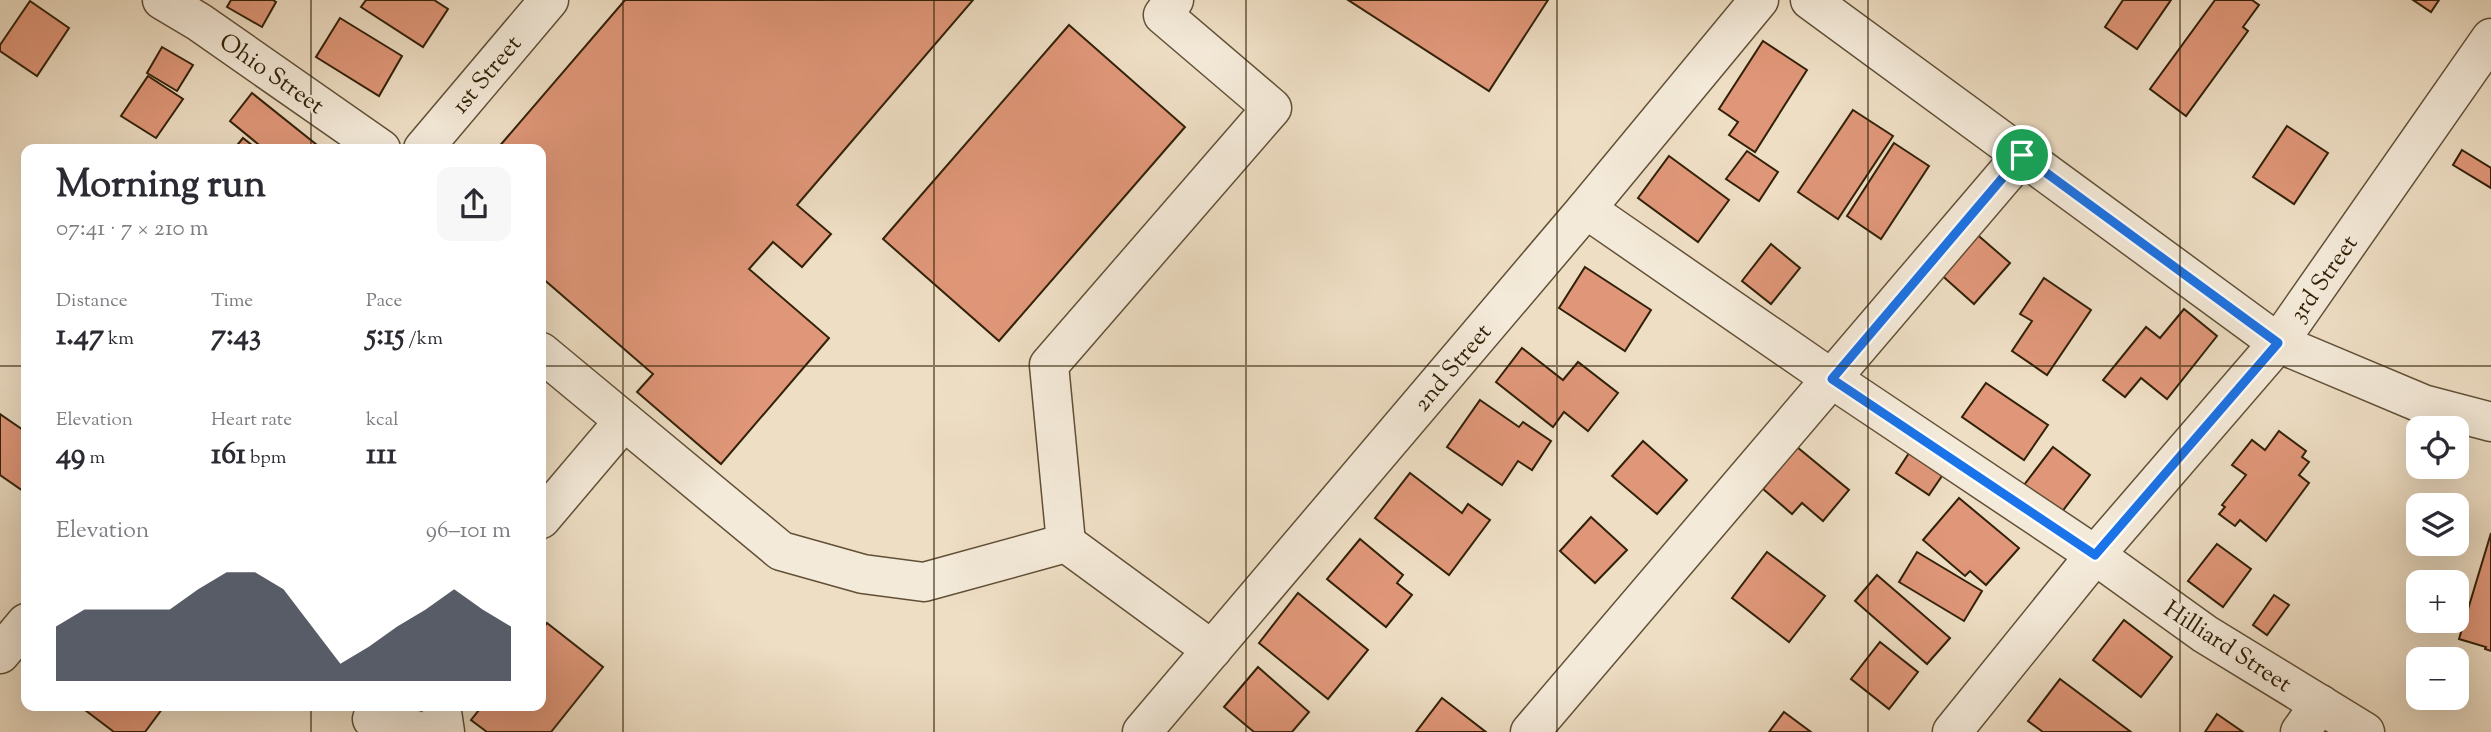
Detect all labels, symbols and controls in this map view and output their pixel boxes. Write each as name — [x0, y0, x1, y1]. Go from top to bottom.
street label: Ohio Street — [211, 26, 330, 123]
street label: 1st Street — [445, 29, 530, 122]
pin — [1992, 125, 2052, 185]
icon: arrive — [2003, 136, 2041, 174]
text: Morning run — [56, 160, 266, 214]
button: share — [437, 167, 511, 241]
text: 07:41 · 7 × 210 m — [56, 213, 209, 246]
street label: 3rd Street — [2282, 229, 2367, 329]
text: Distance — [56, 288, 128, 315]
text: Time — [211, 288, 253, 315]
text: Pace — [366, 288, 402, 315]
text: 1.47 — [56, 315, 104, 358]
text: 7:43 — [211, 315, 261, 358]
text: 5:15 — [366, 315, 405, 358]
street label: 2nd Street — [1406, 317, 1501, 420]
text: km — [104, 326, 134, 353]
text: /km — [405, 326, 443, 353]
text: Elevation — [56, 407, 133, 434]
text: Heart rate — [211, 407, 292, 434]
text: kcal — [366, 407, 399, 434]
map controls — [2406, 416, 2469, 710]
button: locate — [2406, 416, 2469, 479]
text: 49 — [56, 434, 85, 477]
text: 161 — [211, 434, 246, 477]
text: 111 — [366, 434, 397, 477]
text: m — [85, 445, 105, 472]
text: bpm — [246, 445, 287, 472]
button: layers — [2406, 493, 2469, 556]
text: Elevation — [56, 515, 149, 548]
text: 96–101 m — [426, 515, 511, 548]
button: + — [2406, 570, 2469, 633]
street label: Hilliard Street — [2156, 594, 2298, 702]
button: − — [2406, 647, 2469, 710]

